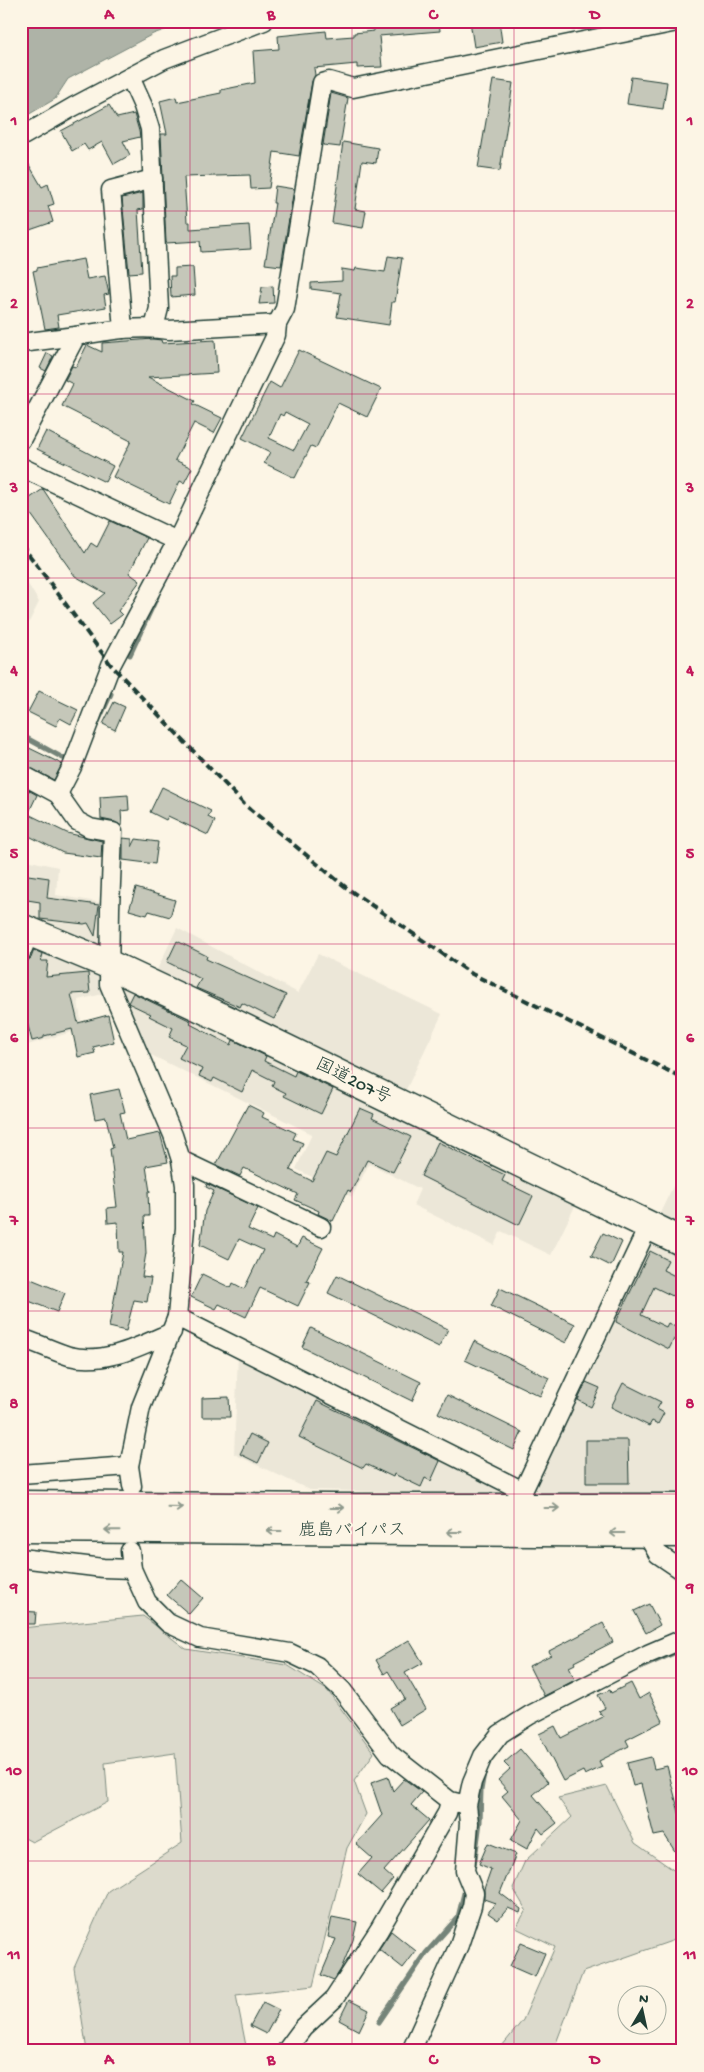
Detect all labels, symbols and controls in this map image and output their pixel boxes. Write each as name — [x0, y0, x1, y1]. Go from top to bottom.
text: A — [103, 7, 115, 26]
text: B — [266, 7, 276, 26]
text: C — [428, 7, 439, 26]
text: D — [588, 7, 601, 26]
text: 1 — [10, 113, 17, 132]
text: 1 — [686, 113, 693, 132]
text: 2 — [10, 296, 18, 315]
text: 2 — [686, 296, 694, 315]
text: 3 — [9, 480, 18, 499]
text: 3 — [685, 480, 694, 499]
text: 4 — [9, 663, 18, 682]
text: 4 — [685, 663, 694, 682]
text: 5 — [10, 846, 19, 865]
text: 5 — [686, 846, 695, 865]
text: 6 — [10, 1030, 19, 1049]
text: 6 — [686, 1030, 695, 1049]
street label: 国道207号 — [311, 1054, 395, 1109]
text: 7 — [9, 1213, 19, 1232]
text: 7 — [685, 1213, 695, 1232]
text: 8 — [10, 1396, 19, 1415]
text: 8 — [686, 1396, 695, 1415]
one-way arrow — [166, 1502, 183, 1512]
one-way arrow — [329, 1503, 345, 1513]
one-way arrow — [544, 1503, 560, 1513]
street label: 鹿島バイパス — [298, 1520, 406, 1542]
one-way arrow — [104, 1525, 120, 1535]
one-way arrow — [266, 1526, 282, 1536]
one-way arrow — [446, 1527, 462, 1537]
one-way arrow — [609, 1528, 625, 1538]
text: 9 — [9, 1580, 18, 1599]
text: 9 — [685, 1580, 694, 1599]
text: 10 — [5, 1763, 22, 1782]
text: 10 — [681, 1763, 698, 1782]
text: 11 — [7, 1947, 20, 1966]
text: 11 — [683, 1947, 696, 1966]
north arrow — [616, 1984, 666, 2034]
text: N — [638, 1991, 649, 2009]
text: A — [103, 2052, 115, 2071]
text: B — [266, 2052, 276, 2071]
text: C — [428, 2052, 439, 2071]
text: D — [588, 2052, 601, 2071]

